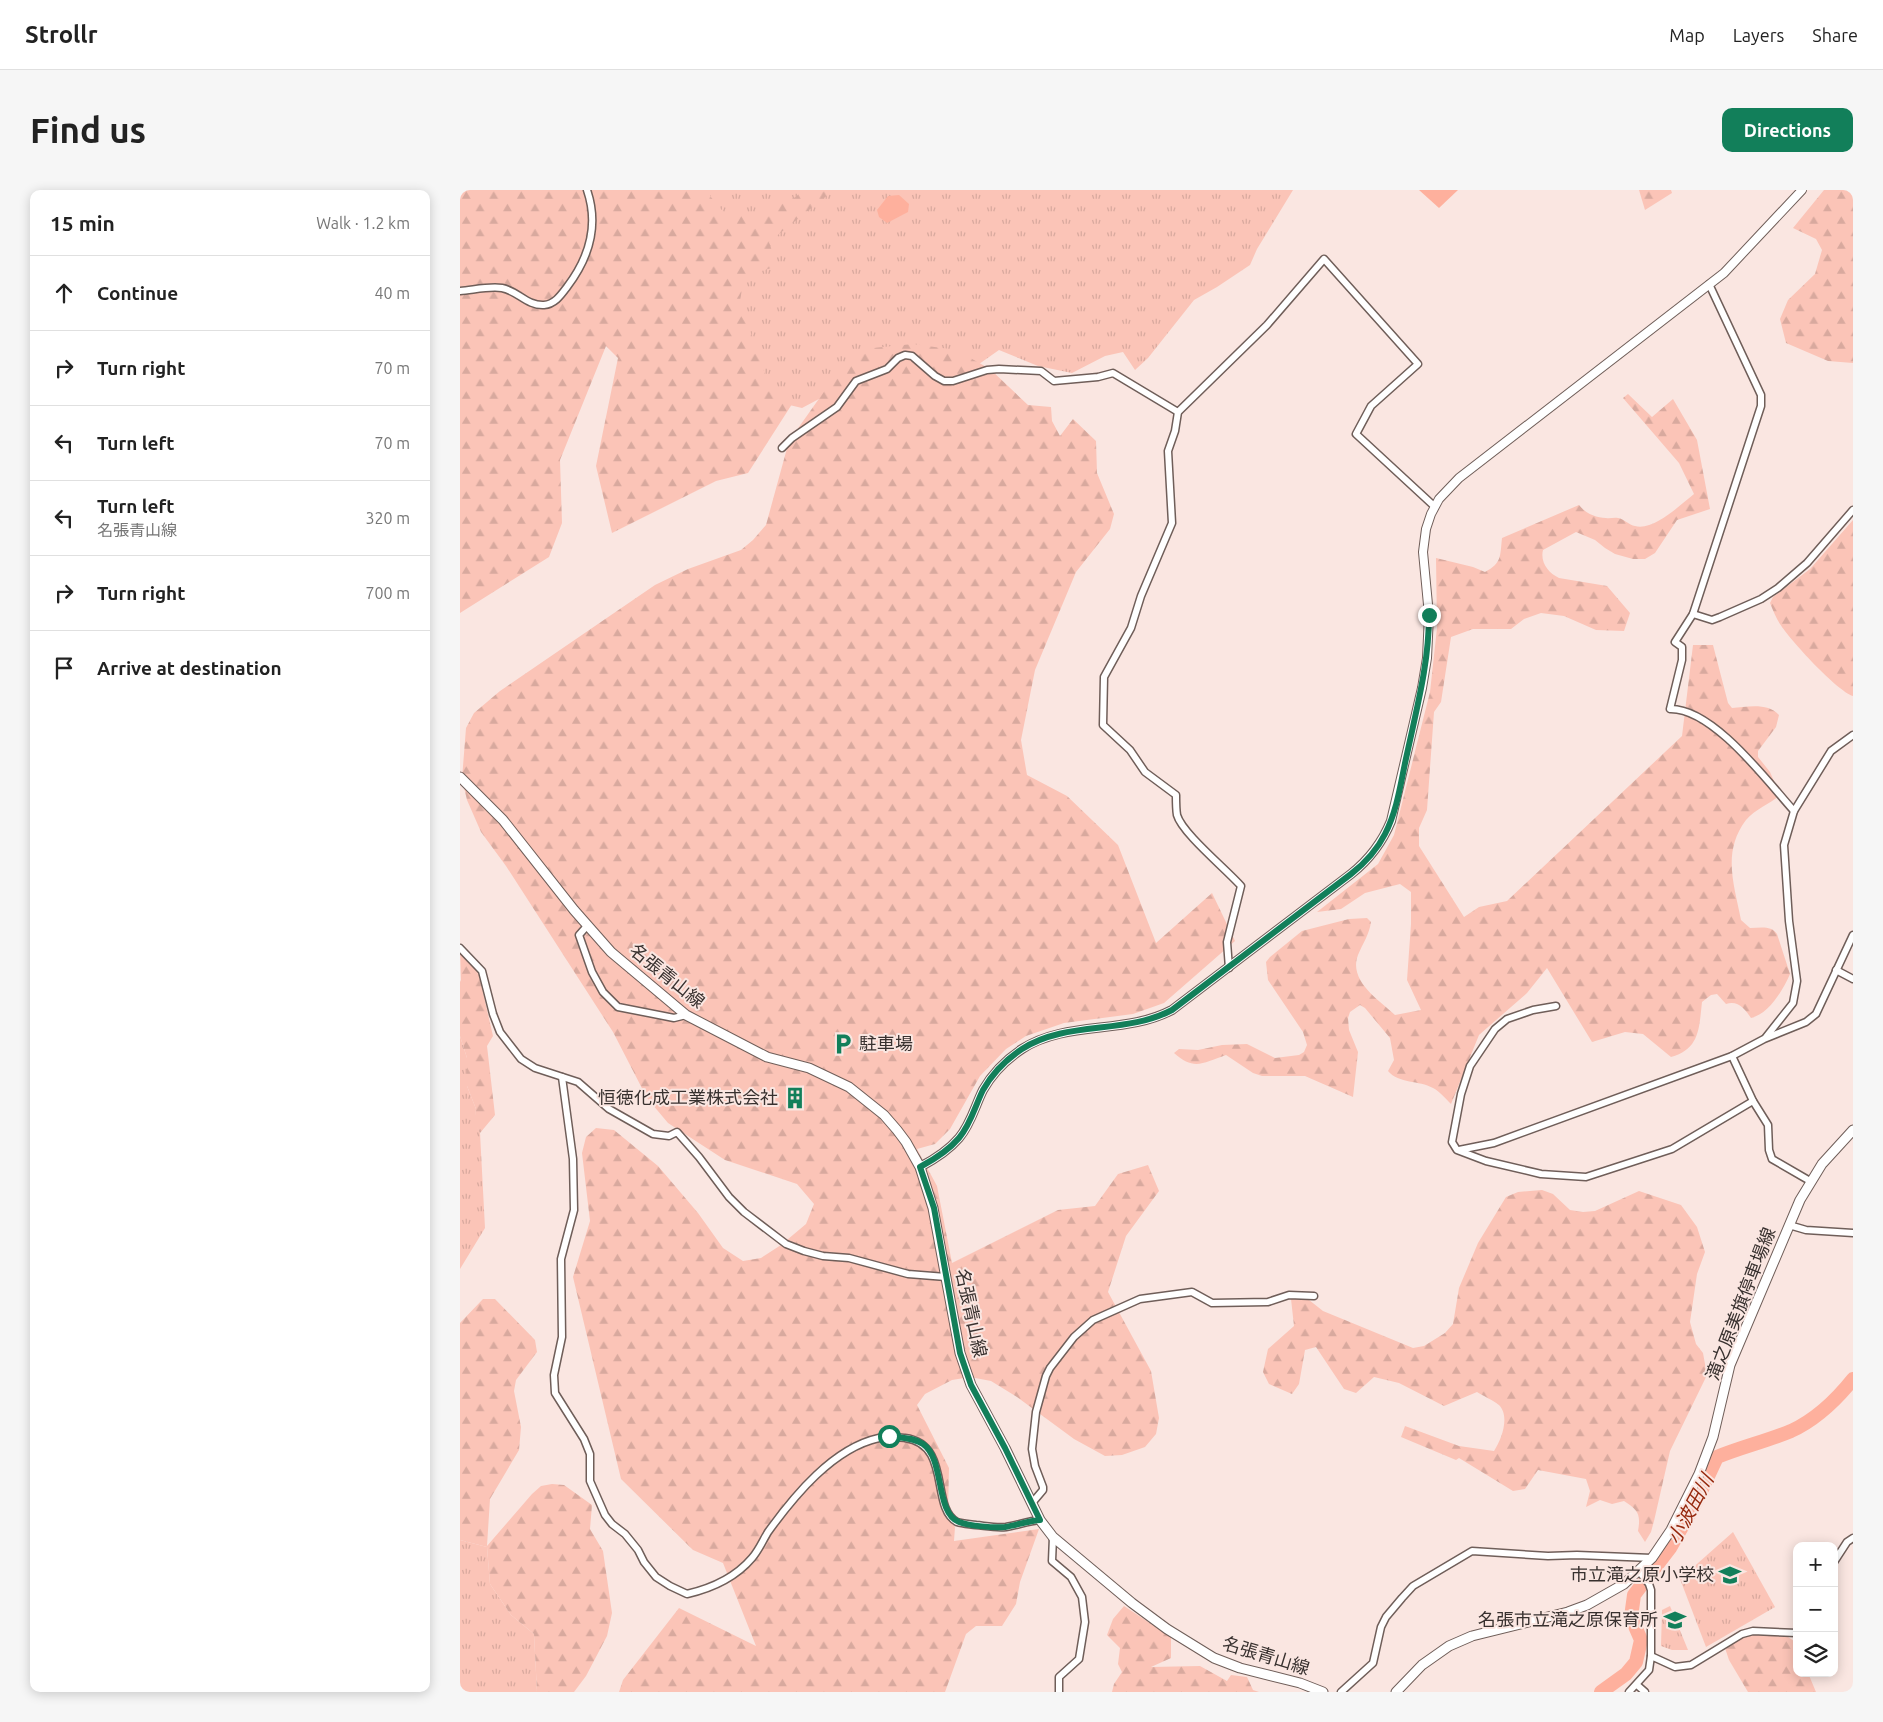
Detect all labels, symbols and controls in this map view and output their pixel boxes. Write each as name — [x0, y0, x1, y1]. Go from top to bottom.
text: Strollr — [25, 21, 98, 48]
text: Map — [1669, 25, 1705, 45]
text: Layers — [1733, 25, 1784, 45]
text: Share — [1812, 25, 1858, 45]
button: Directions — [1722, 108, 1853, 152]
text: Find us — [30, 110, 146, 150]
text: 15 min — [50, 211, 115, 235]
text: Walk · 1.2 km — [316, 214, 410, 232]
icon: ahead — [50, 279, 78, 307]
text: Continue — [97, 282, 178, 304]
text: 40 m — [374, 284, 410, 302]
icon: right — [50, 354, 78, 382]
text: Turn right — [97, 357, 185, 379]
text: 70 m — [374, 359, 410, 377]
icon: left — [50, 429, 78, 457]
text: Turn left — [97, 432, 175, 454]
text: 70 m — [374, 434, 410, 452]
text: Turn left — [97, 495, 175, 517]
icon: left — [50, 504, 78, 532]
text: 320 m — [365, 509, 410, 527]
text: 名張青山線 — [97, 521, 177, 539]
icon: right — [50, 579, 78, 607]
text: Turn right — [97, 582, 185, 604]
text: 700 m — [365, 584, 410, 602]
route end — [1418, 604, 1441, 627]
icon: arrive — [50, 654, 78, 682]
text: Arrive at destination — [97, 657, 282, 679]
street label: 名張青山線 — [626, 939, 709, 1011]
parking icon: 駐車場 — [830, 1031, 856, 1057]
place label: 駐車場 — [859, 1033, 913, 1053]
building icon: 恒徳化成工業株式会社 — [782, 1085, 808, 1111]
place label: 恒徳化成工業株式会社 — [598, 1087, 778, 1107]
street label: 滝之原美旗停車場線 — [1702, 1224, 1778, 1383]
street label: 名張青山線 — [953, 1267, 991, 1359]
route start — [878, 1425, 901, 1448]
water label: 小波田川 — [1662, 1469, 1718, 1548]
map controls — [1793, 1542, 1838, 1677]
button: + — [1793, 1542, 1838, 1587]
school or university icon: 市立滝之原小学校 — [1717, 1562, 1743, 1588]
place label: 市立滝之原小学校 — [1570, 1564, 1714, 1584]
button: − — [1793, 1587, 1838, 1632]
school or university icon: 名張市立滝之原保育所 — [1662, 1607, 1688, 1633]
place label: 名張市立滝之原保育所 — [1478, 1609, 1658, 1629]
street label: 名張青山線 — [1220, 1632, 1312, 1678]
button: layers — [1793, 1632, 1838, 1677]

